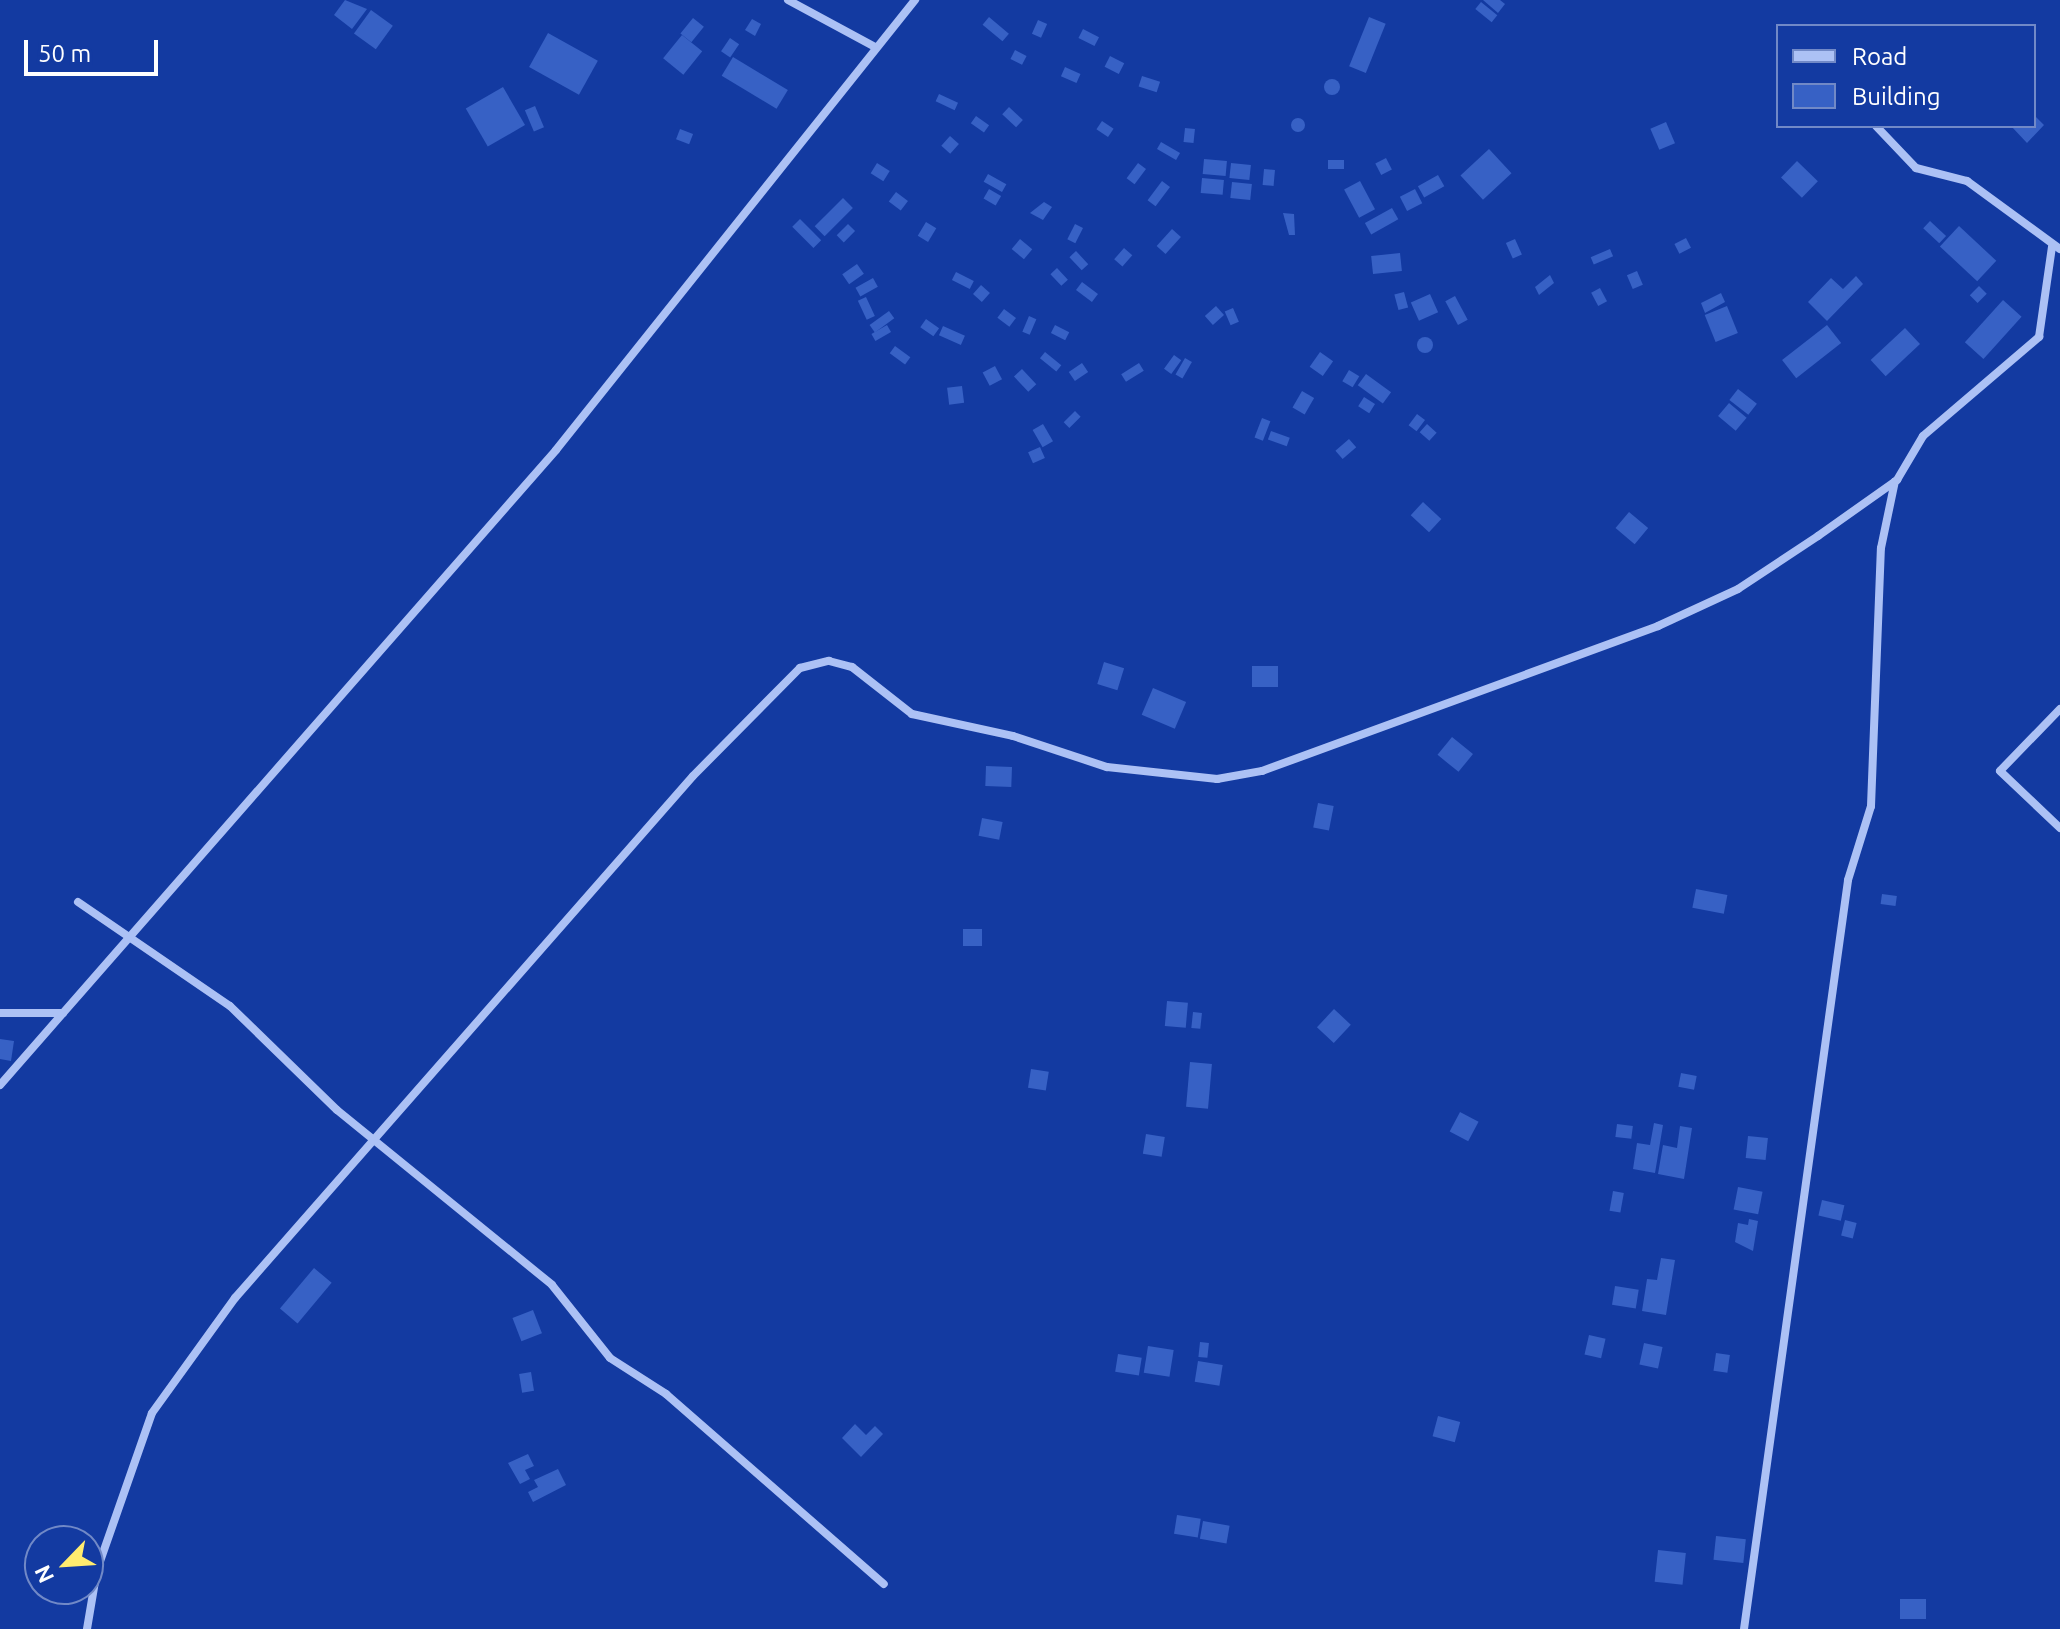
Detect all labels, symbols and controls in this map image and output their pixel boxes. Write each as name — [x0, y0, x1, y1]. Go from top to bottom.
scale bar — [28, 24, 162, 74]
legend — [1776, 24, 2036, 128]
text: 50 m — [38, 40, 91, 67]
text: Road — [1852, 43, 1907, 70]
text: Building — [1852, 83, 1940, 110]
north arrow — [24, 1525, 104, 1605]
text: N — [29, 1562, 58, 1587]

